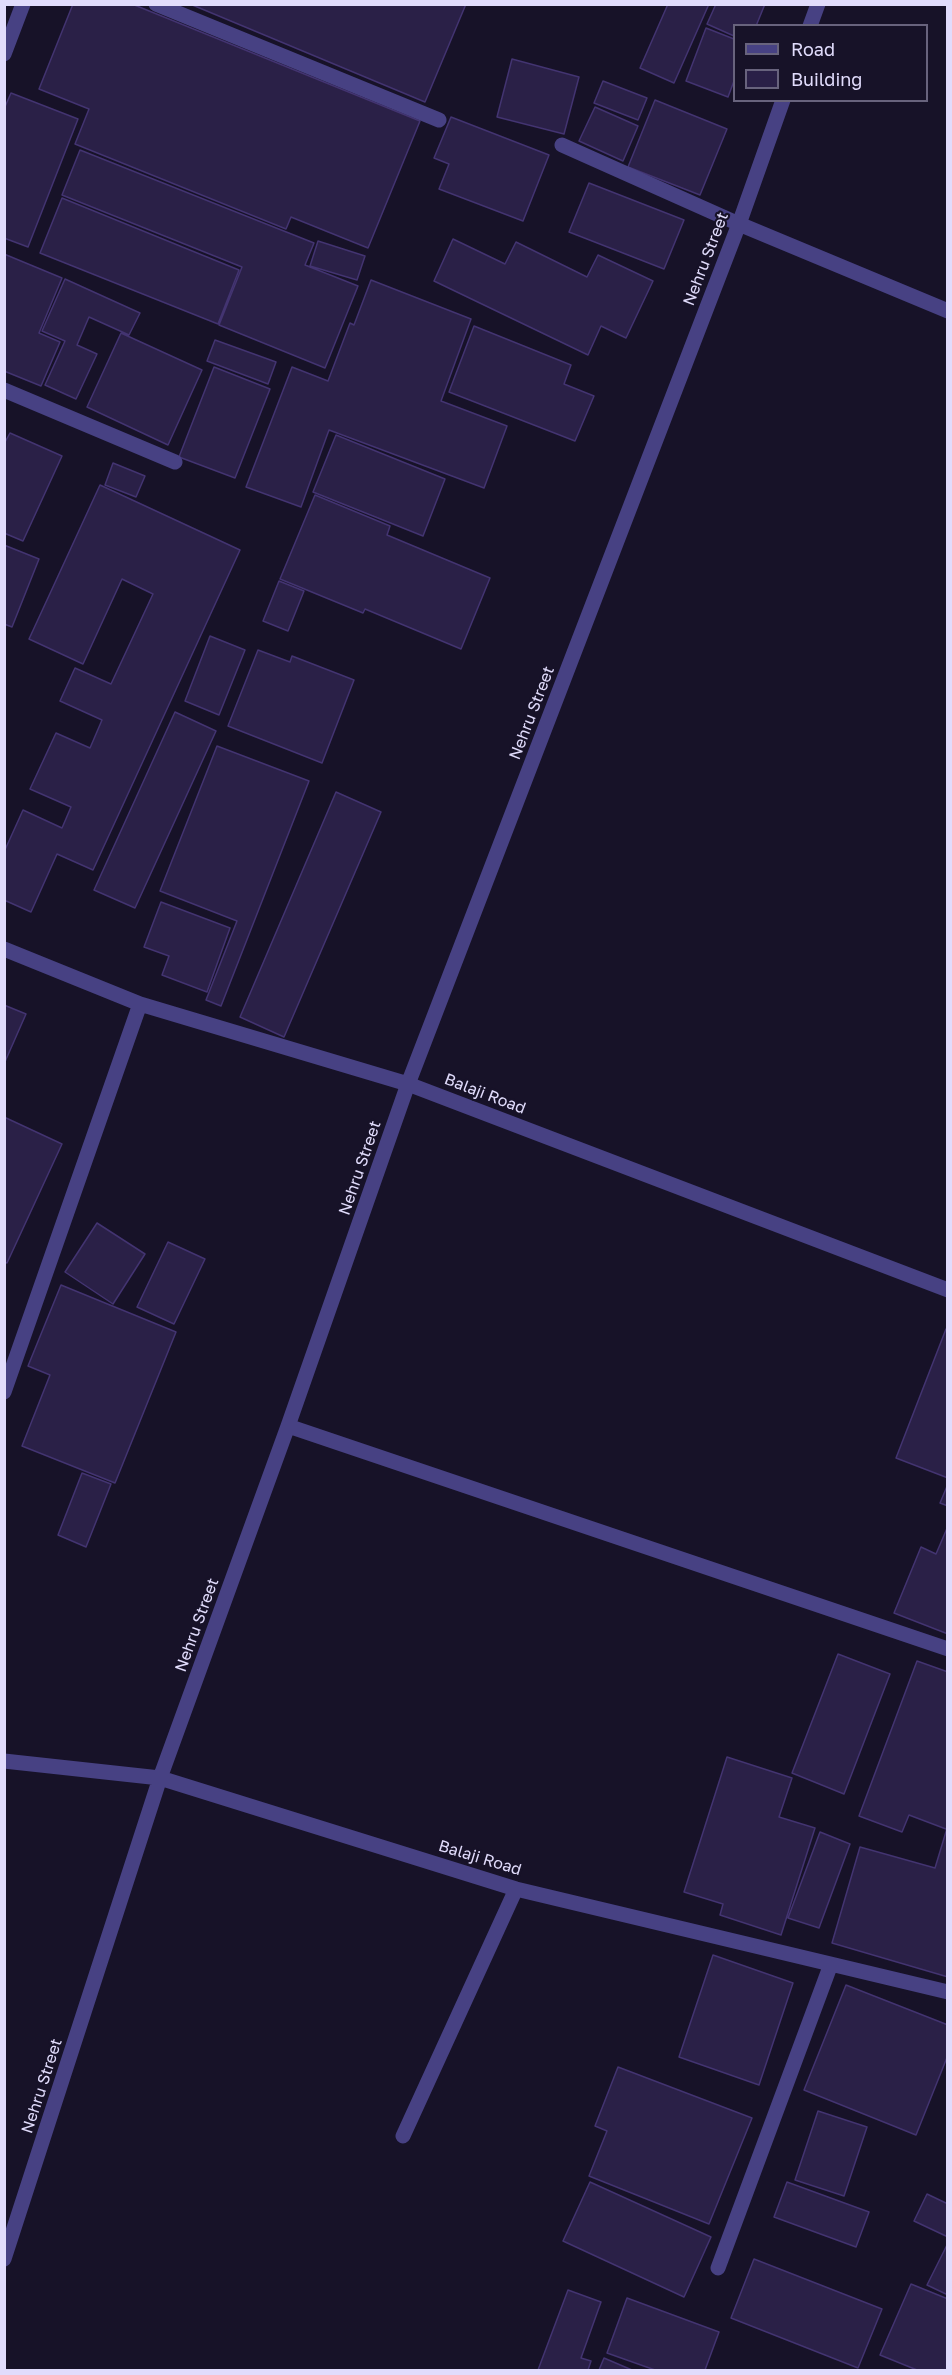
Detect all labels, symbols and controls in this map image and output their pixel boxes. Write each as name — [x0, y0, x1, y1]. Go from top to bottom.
legend — [733, 24, 928, 102]
text: Road — [791, 38, 835, 60]
text: Building — [791, 68, 862, 90]
street label: Nehru Street — [679, 210, 733, 308]
street label: Nehru Street — [505, 664, 559, 762]
street label: Balaji Road — [442, 1070, 528, 1118]
street label: Nehru Street — [335, 1118, 385, 1218]
street label: Nehru Street — [171, 1575, 223, 1675]
street label: Balaji Road — [436, 1836, 524, 1880]
street label: Nehru Street — [18, 2036, 66, 2136]

